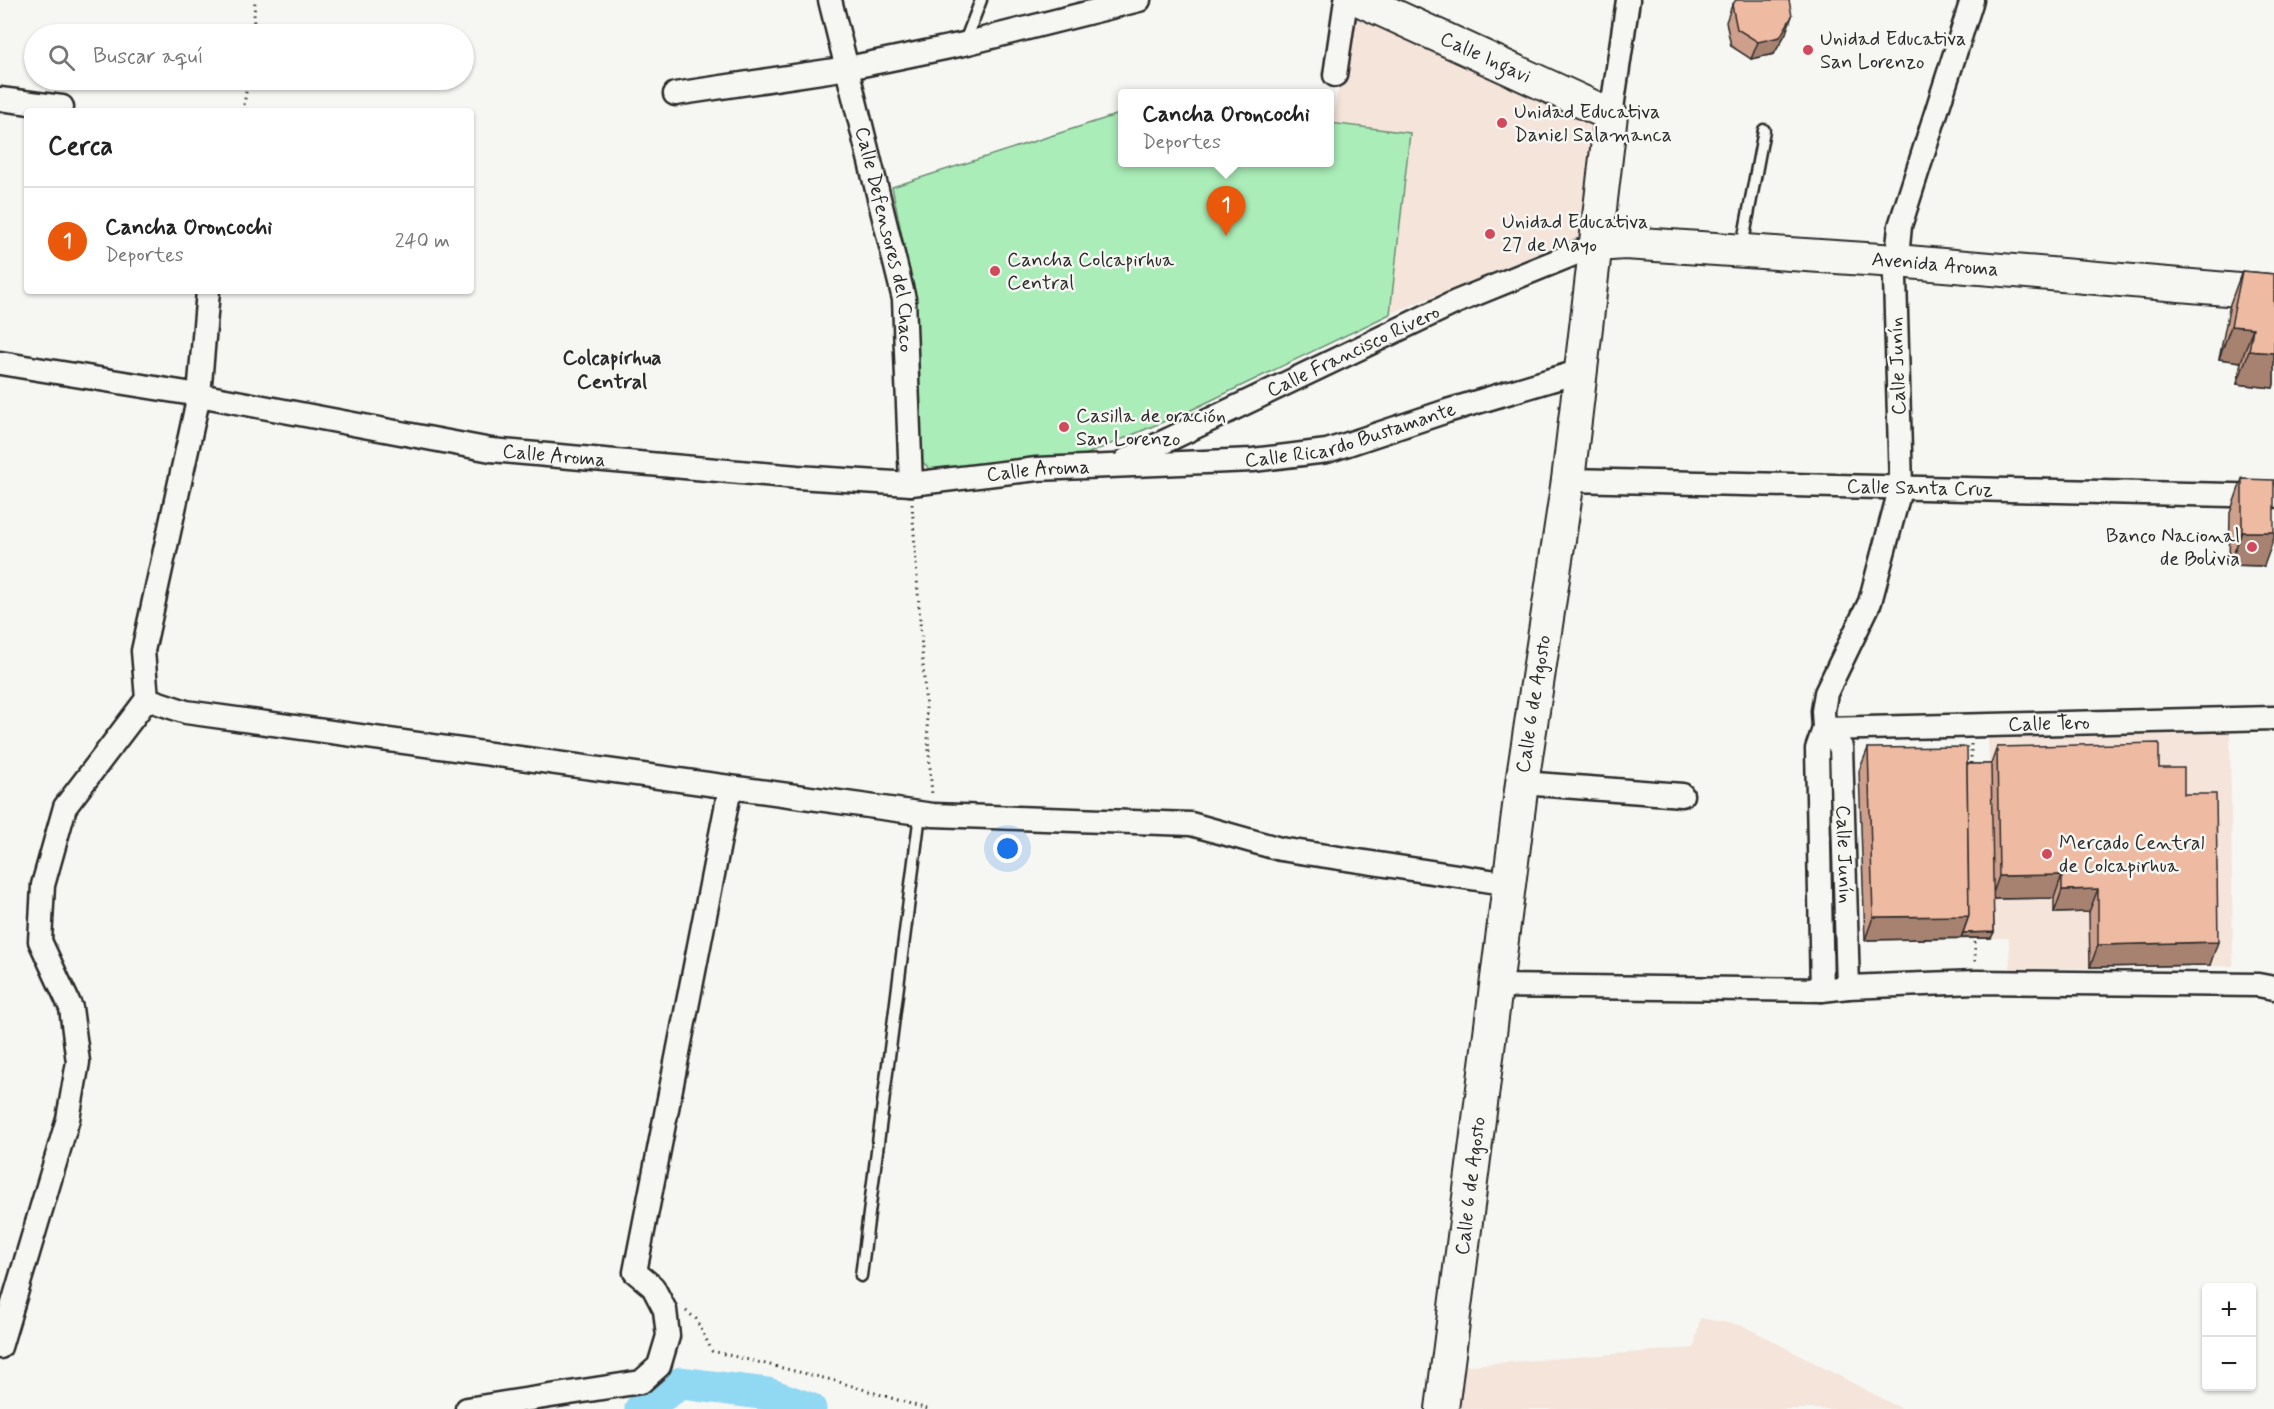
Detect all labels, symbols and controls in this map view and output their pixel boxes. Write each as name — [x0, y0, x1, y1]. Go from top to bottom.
search box — [24, 24, 474, 90]
street label: Calle Ingavi — [1436, 25, 1535, 90]
place label: Unidad Educativa San Lorenzo — [1820, 26, 1966, 76]
icon: search — [45, 41, 78, 74]
text: Buscar aquí — [93, 43, 204, 71]
marker: Unidad Educativa San Lorenzo — [1801, 43, 1815, 57]
popup — [1118, 89, 1334, 167]
place label: Unidad Educativa Daniel Salamanca — [1514, 99, 1672, 149]
text: Cancha Oroncochi — [1142, 101, 1310, 129]
marker: Unidad Educativa Daniel Salamanca — [1495, 116, 1509, 130]
street label: Calle Defensores del Chaco — [848, 124, 920, 353]
text: Deportes — [1142, 129, 1221, 156]
text: Cerca — [48, 130, 113, 164]
pin: 1 — [1206, 186, 1246, 236]
place label: Unidad Educativa 27 de Mayo — [1502, 209, 1648, 259]
text: Cancha Oroncochi — [105, 214, 272, 242]
marker: Unidad Educativa 27 de Mayo — [1483, 227, 1497, 241]
text: 1 — [63, 228, 72, 255]
text: 240 m — [395, 228, 450, 255]
text: Deportes — [105, 242, 184, 269]
street label: Avenida Aroma — [1871, 246, 2000, 283]
place label: Cancha Colcapirhua Central — [1007, 247, 1175, 297]
marker: Cancha Colcapirhua Central — [988, 264, 1002, 278]
street label: Calle Francisco Rivero — [1262, 298, 1444, 404]
street label: Calle Junín — [1883, 316, 1913, 416]
district label: Colcapirhua Central — [562, 344, 662, 396]
street label: Calle Ricardo Bustamante — [1244, 396, 1459, 474]
place label: Casilla de oración San Lorenzo — [1076, 403, 1226, 453]
marker: Casilla de oración San Lorenzo — [1057, 420, 1071, 434]
street label: Calle Aroma — [501, 438, 607, 474]
street label: Calle Aroma — [985, 453, 1090, 488]
street label: Calle Santa Cruz — [1846, 473, 1993, 503]
place label: Banco Nacional de Bolivia — [2106, 523, 2240, 573]
marker: Banco Nacional de Bolivia — [2245, 540, 2259, 554]
street label: Calle 6 de Agosto — [1510, 633, 1558, 775]
street label: Calle Tero — [2008, 709, 2090, 738]
street label: Calle Junín — [1829, 805, 1859, 904]
place label: Mercado Central de Colcapirhua — [2059, 830, 2204, 880]
your location — [993, 834, 1022, 863]
marker: Mercado Central de Colcapirhua — [2040, 847, 2054, 861]
street label: Calle 6 de Agosto — [1449, 1115, 1493, 1257]
map controls — [2202, 1283, 2256, 1391]
button: + — [2202, 1283, 2256, 1337]
button: − — [2202, 1337, 2256, 1391]

